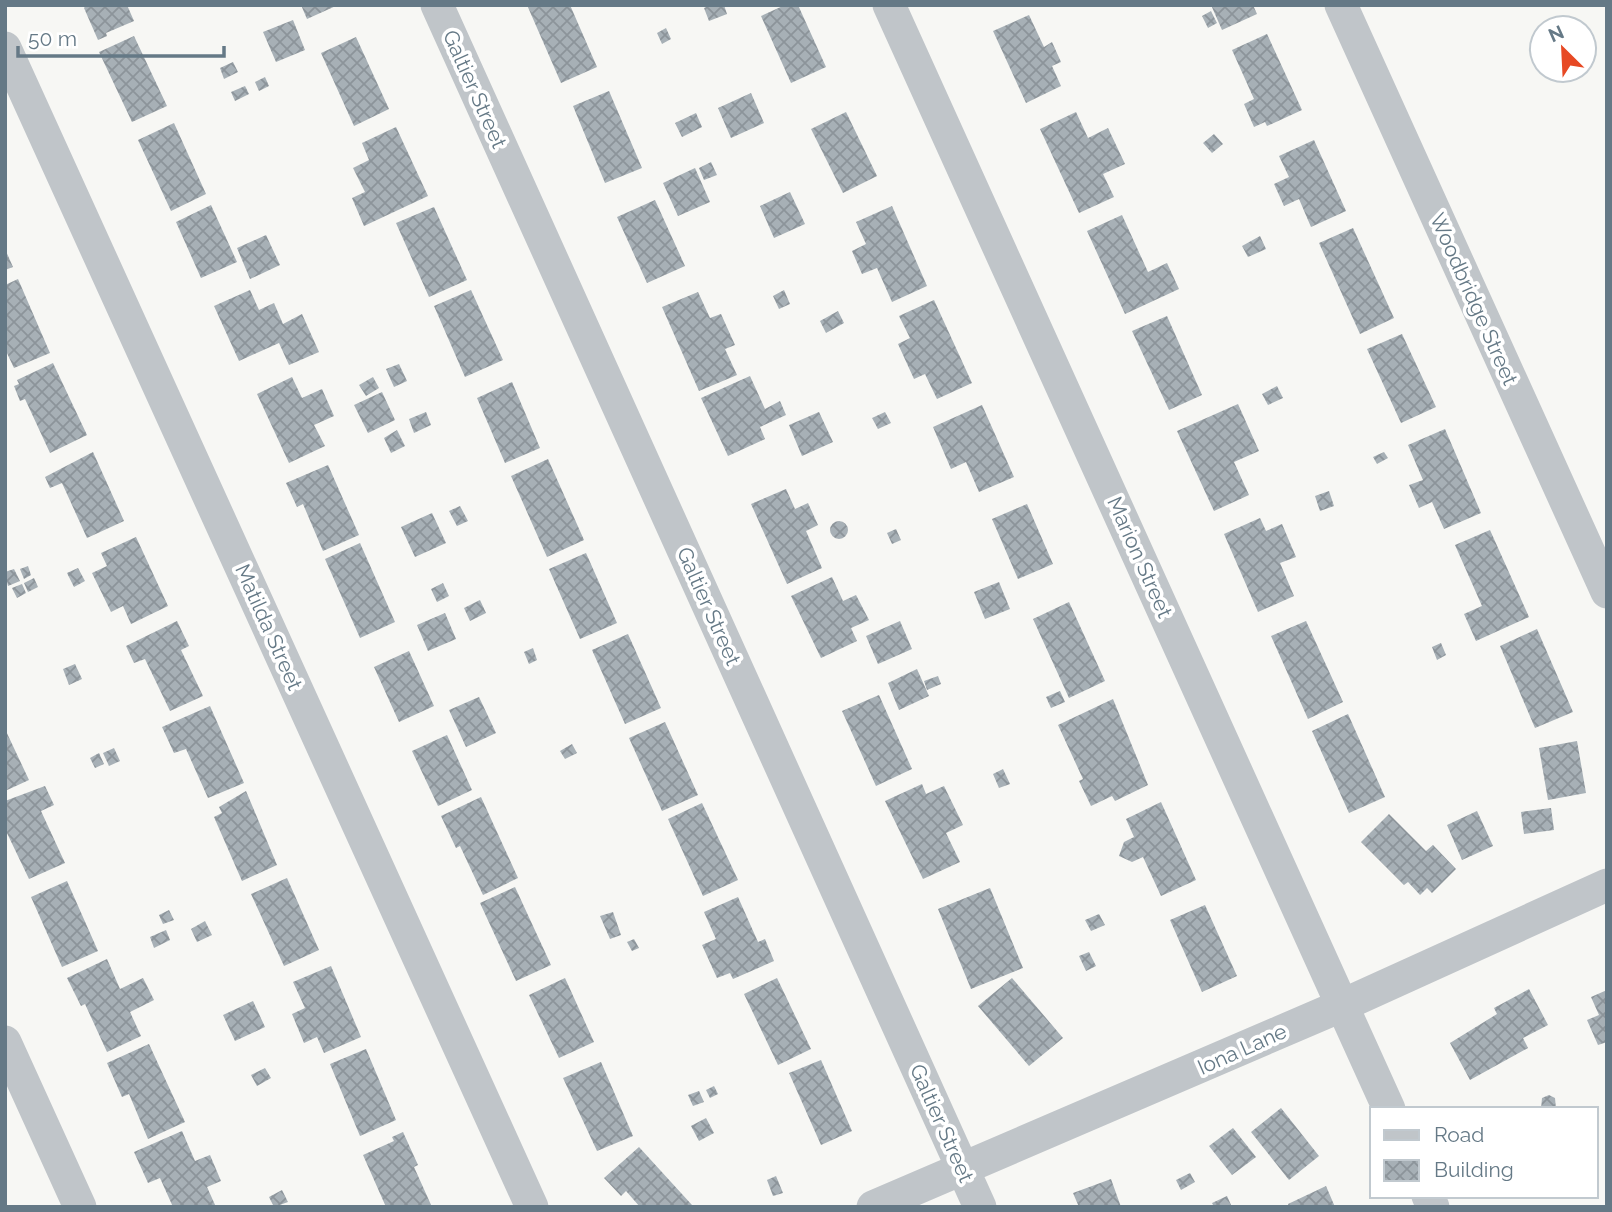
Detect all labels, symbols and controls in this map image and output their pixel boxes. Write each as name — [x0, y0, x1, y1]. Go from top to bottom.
scale bar — [18, 14, 224, 58]
north arrow — [1528, 14, 1598, 84]
text: N — [1545, 20, 1567, 46]
text: 50 m — [28, 26, 77, 51]
street label: Galtier Street — [438, 26, 512, 152]
street label: Woodbridge Street — [1425, 209, 1523, 389]
street label: Marion Street — [1102, 493, 1178, 621]
street label: Galtier Street — [672, 543, 746, 669]
street label: Matilda Street — [230, 560, 308, 694]
street label: Iona Lane — [1194, 1018, 1290, 1080]
street label: Galtier Street — [905, 1060, 979, 1186]
legend — [1370, 1107, 1598, 1198]
text: Road — [1434, 1122, 1484, 1147]
text: Building — [1434, 1157, 1514, 1182]

